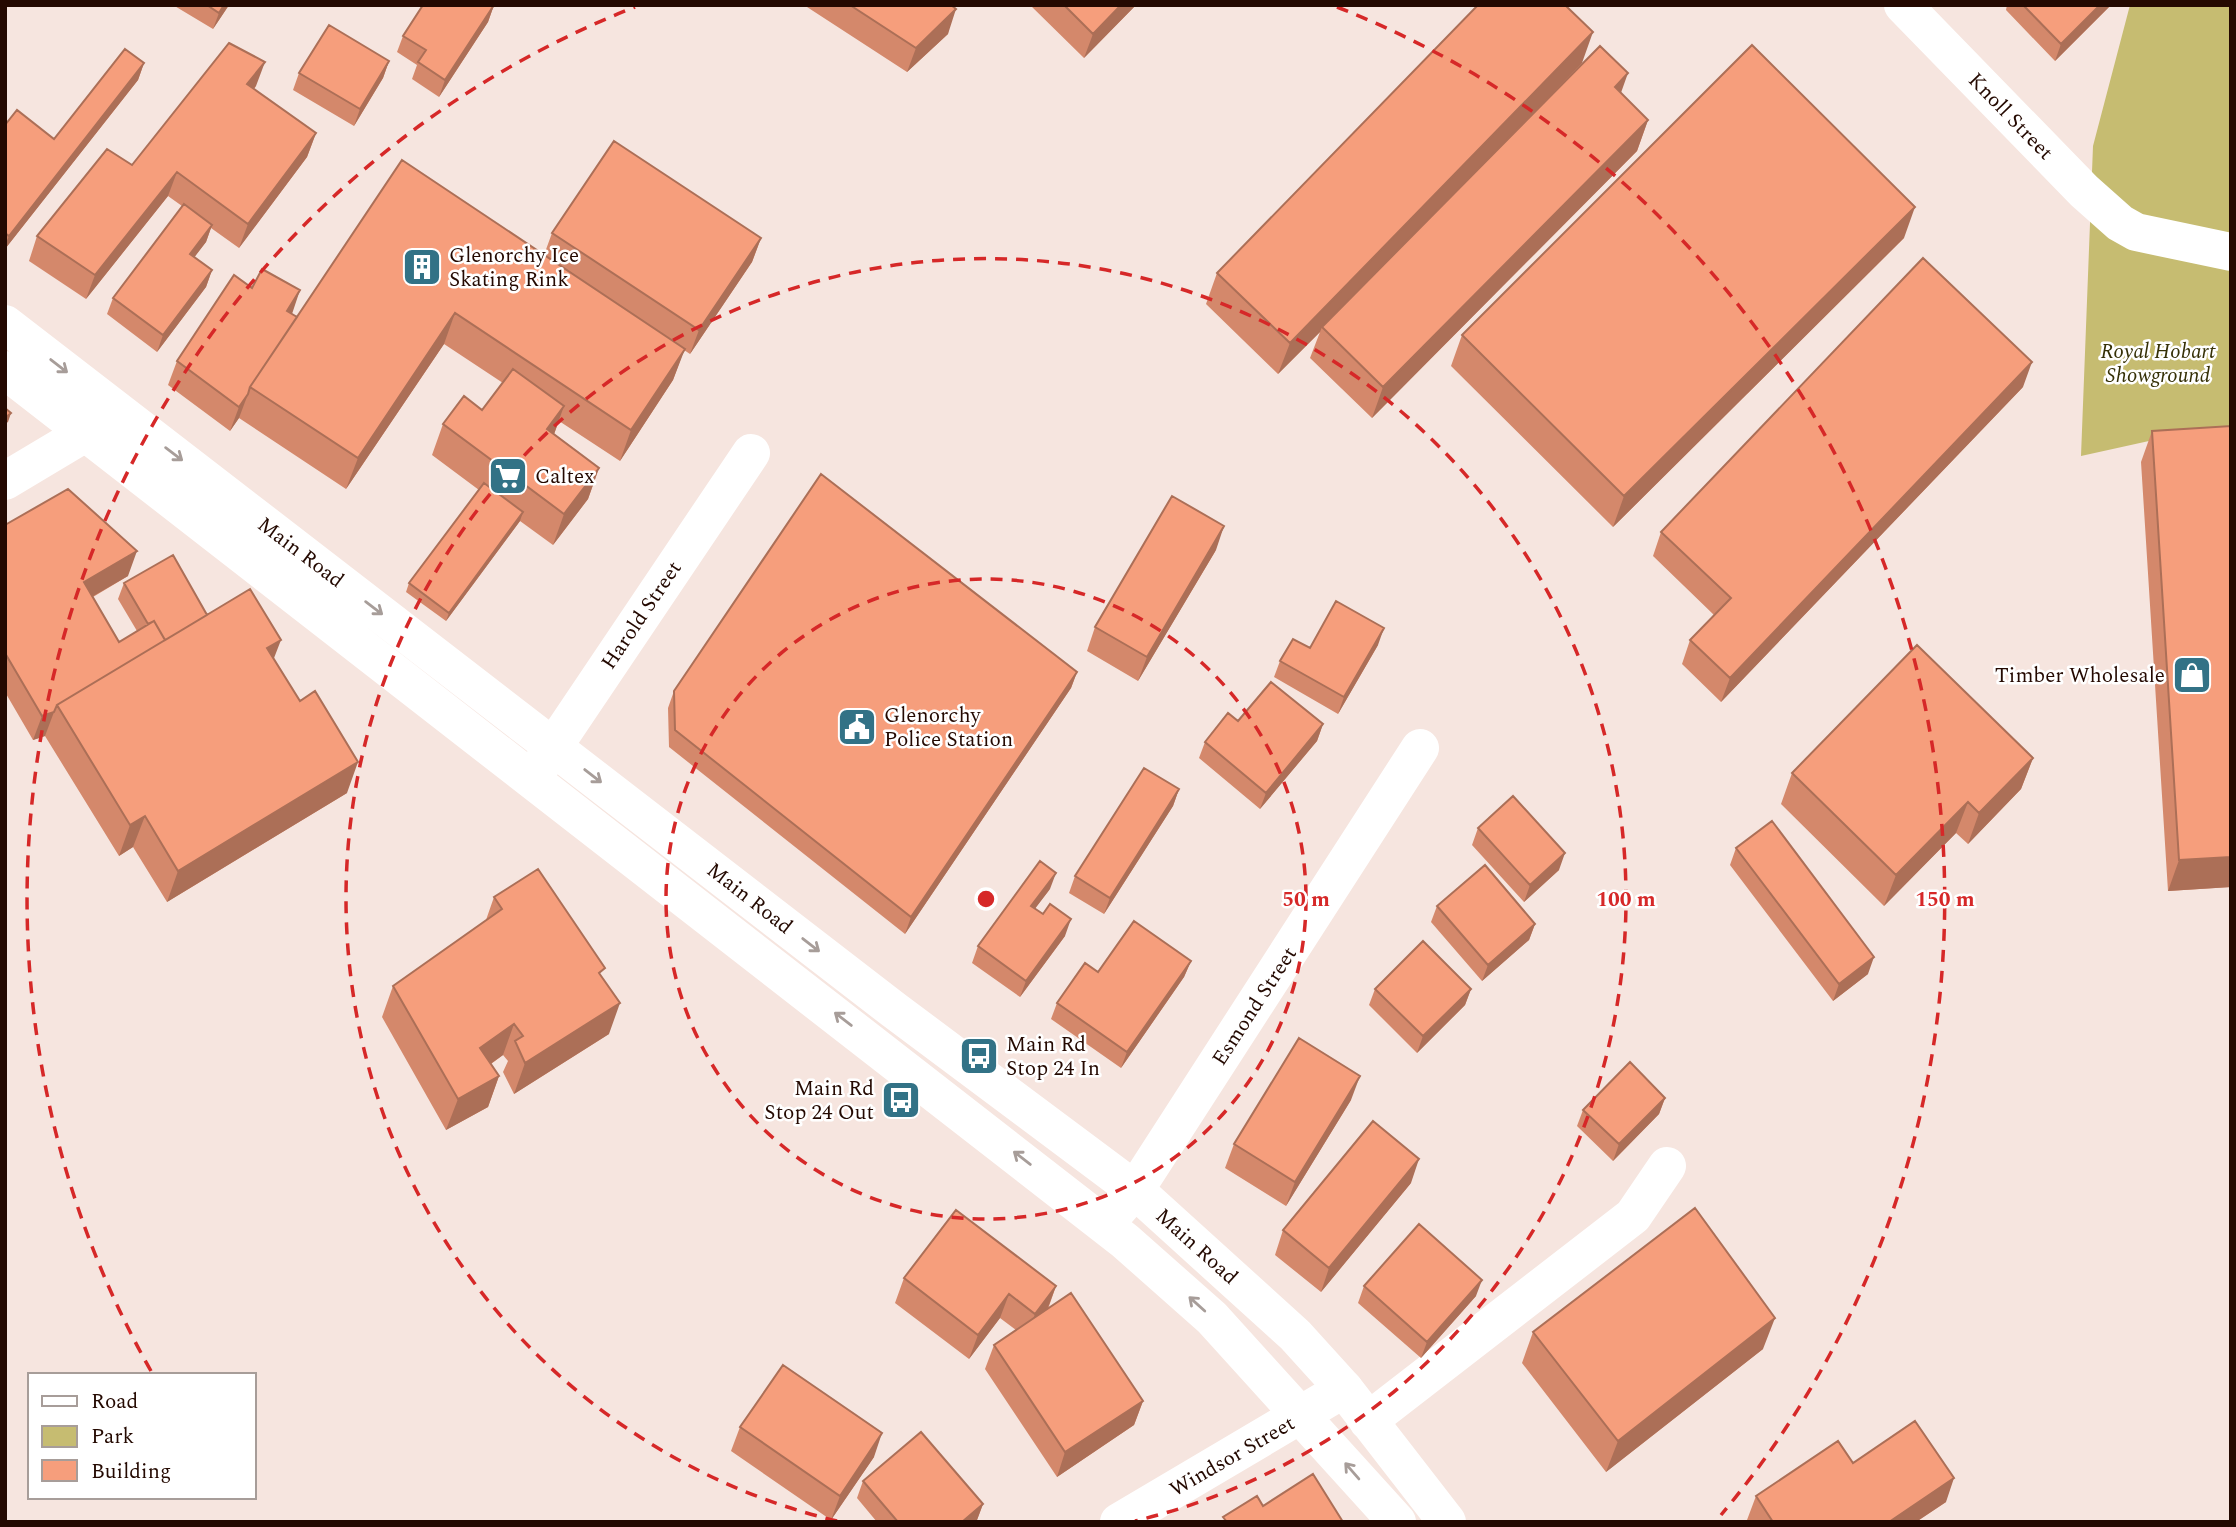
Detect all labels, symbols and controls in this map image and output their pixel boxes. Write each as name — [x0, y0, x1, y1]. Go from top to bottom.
street label: Knoll Street — [1960, 66, 2060, 168]
place label: Glenorchy Ice Skating Rink — [449, 240, 579, 296]
building icon: Glenorchy Ice Skating Rink — [401, 246, 443, 288]
park label: Royal Hobart Showground — [2101, 336, 2216, 392]
one-way arrow — [49, 359, 68, 374]
one-way arrow — [164, 447, 182, 462]
supermarket icon: Caltex — [487, 455, 529, 497]
place label: Caltex — [535, 461, 594, 493]
street label: Main Road — [250, 509, 351, 596]
street label: Harold Street — [594, 555, 690, 676]
one-way arrow — [364, 600, 382, 615]
shop icon: Timber Wholesale — [2171, 654, 2213, 696]
place label: Timber Wholesale — [1995, 660, 2165, 692]
place label: Glenorchy Police Station — [884, 700, 1013, 756]
public building icon: Glenorchy Police Station — [836, 706, 878, 748]
one-way arrow — [584, 768, 602, 783]
street label: Main Road — [699, 855, 799, 943]
text: 50 m — [1282, 884, 1330, 916]
text: 100 m — [1596, 884, 1656, 916]
text: 150 m — [1915, 884, 1975, 916]
centre of rings — [974, 887, 998, 911]
one-way arrow — [802, 938, 820, 953]
street label: Esmond Street — [1204, 941, 1305, 1072]
one-way arrow — [834, 1011, 853, 1026]
place label: Main Rd Stop 24 In — [1006, 1029, 1100, 1085]
bus stop icon: Main Rd Stop 24 In — [958, 1035, 1000, 1077]
place label: Main Rd Stop 24 Out — [764, 1073, 874, 1129]
bus stop icon: Main Rd Stop 24 Out — [880, 1079, 922, 1121]
one-way arrow — [1014, 1151, 1032, 1166]
street label: Main Road — [1148, 1201, 1245, 1293]
one-way arrow — [1189, 1296, 1206, 1313]
legend — [28, 1373, 256, 1499]
text: Road — [91, 1386, 138, 1418]
street label: Windsor Street — [1164, 1408, 1301, 1506]
text: Park — [91, 1421, 135, 1453]
text: Building — [91, 1456, 171, 1488]
one-way arrow — [1344, 1462, 1360, 1480]

